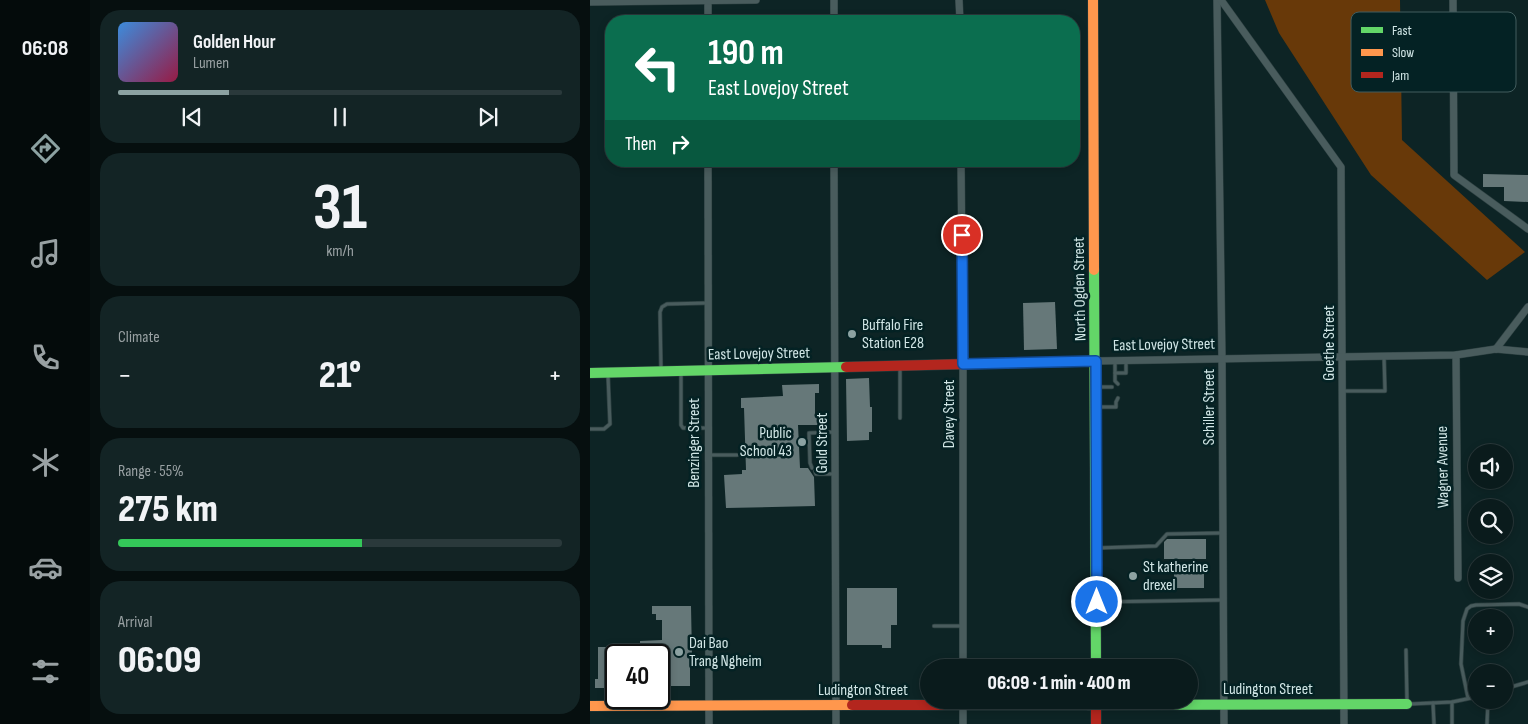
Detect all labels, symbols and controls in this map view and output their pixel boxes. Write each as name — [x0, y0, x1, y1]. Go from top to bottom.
legend — [1351, 12, 1516, 92]
text: Fast — [1392, 22, 1412, 39]
text: Golden Hour — [193, 31, 276, 54]
text: 190 m — [708, 32, 784, 75]
text: 06:08 — [22, 35, 68, 62]
icon: left — [625, 35, 690, 100]
text: Slow — [1392, 44, 1414, 61]
text: Lumen — [193, 54, 229, 73]
text: Jam — [1391, 67, 1409, 84]
text: East Lovejoy Street — [708, 75, 849, 102]
icon: previous — [178, 103, 206, 131]
icon: pause — [326, 103, 354, 131]
icon: next — [474, 103, 502, 131]
icon: right — [666, 130, 694, 158]
icon: directions — [28, 131, 63, 166]
text: Then — [625, 133, 656, 156]
text: 31 — [313, 170, 367, 248]
pin — [941, 214, 983, 256]
icon: arrive — [948, 221, 976, 249]
icon: music — [28, 236, 63, 271]
street label: North Ogden Street — [1070, 237, 1090, 341]
text: km/h — [326, 242, 354, 261]
street label: Goethe Street — [1320, 305, 1339, 381]
place label: Buffalo Fire Station E28 — [862, 316, 924, 353]
text: Climate — [118, 328, 160, 347]
marker: Buffalo Fire Station E28 — [846, 328, 858, 340]
street label: East Lovejoy Street — [1113, 335, 1215, 355]
icon: phone — [28, 340, 63, 375]
street label: East Lovejoy Street — [708, 344, 810, 364]
text: 21° — [319, 353, 361, 398]
text: − — [118, 359, 132, 392]
text: + — [548, 359, 562, 392]
street label: Schiller Street — [1200, 369, 1219, 445]
street label: Davey Street — [940, 380, 959, 448]
street label: Benzinger Street — [685, 398, 704, 488]
street label: Gold Street — [813, 413, 832, 473]
place label: Public School 43 — [740, 424, 792, 461]
street label: Wagner Avenue — [1433, 426, 1453, 508]
marker: Public School 43 — [796, 436, 808, 448]
map controls — [1468, 444, 1513, 709]
button: sound — [1468, 444, 1513, 489]
icon: climate — [28, 445, 63, 480]
text: Range · 55% — [118, 462, 184, 481]
text: 275 km — [118, 487, 218, 532]
button: search — [1468, 499, 1513, 544]
icon: car — [28, 550, 63, 585]
button: layers — [1468, 554, 1513, 599]
place label: St katherine drexel — [1143, 558, 1209, 595]
marker: St katherine drexel — [1127, 570, 1139, 582]
position arrow — [1070, 575, 1122, 627]
button: + — [1468, 609, 1513, 654]
text: Arrival — [118, 613, 152, 632]
place label: Dai Bao Trang Ngheim — [689, 634, 762, 671]
text: 06:09 — [118, 638, 201, 683]
speed limit sign: 40 — [605, 644, 670, 709]
marker: Dai Bao Trang Ngheim — [673, 646, 685, 658]
icon: filters — [28, 654, 63, 689]
button: − — [1468, 664, 1513, 709]
text: 06:09 · 1 min · 400 m — [988, 672, 1130, 695]
street label: Ludington Street — [1223, 680, 1313, 699]
street label: Ludington Street — [818, 681, 908, 700]

